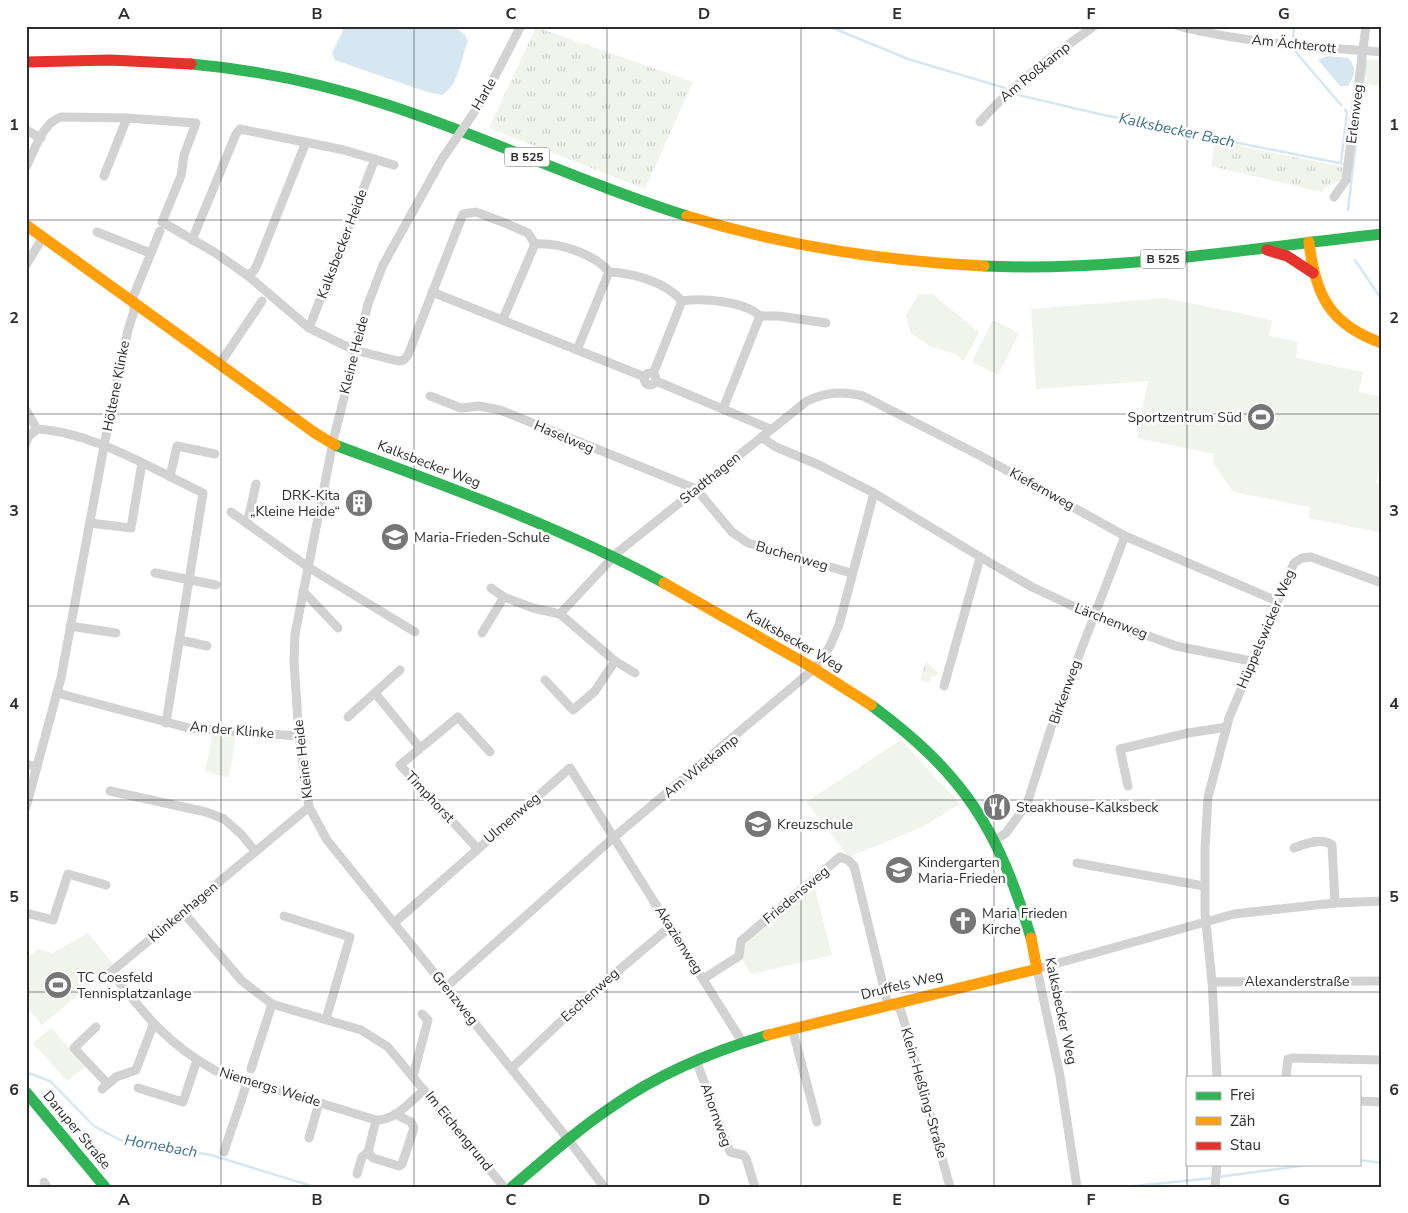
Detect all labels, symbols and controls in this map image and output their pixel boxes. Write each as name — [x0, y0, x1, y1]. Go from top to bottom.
text: A — [118, 3, 130, 25]
text: B — [311, 3, 323, 25]
text: C — [506, 3, 517, 25]
text: D — [698, 3, 710, 25]
text: E — [892, 3, 902, 25]
text: F — [1087, 3, 1096, 25]
text: G — [1278, 3, 1290, 25]
street label: Am Ächterott — [1251, 30, 1337, 58]
street label: Am Roßkamp — [996, 38, 1074, 106]
street label: Harle — [467, 74, 501, 114]
street label: Erlenweg — [1342, 83, 1368, 145]
water label: Kalksbecker Bach — [1117, 108, 1237, 152]
text: 1 — [9, 114, 19, 136]
text: 1 — [1389, 114, 1399, 136]
road number: B 525 — [504, 148, 550, 166]
street label: Kalksbecker Heide — [312, 187, 372, 301]
road number: B 525 — [1140, 250, 1186, 268]
text: 2 — [9, 307, 19, 329]
text: 2 — [1389, 307, 1399, 329]
street label: Kleine Heide — [335, 314, 373, 396]
street label: Höltene Klinke — [98, 339, 134, 433]
sports icon: Sportzentrum Süd — [1246, 402, 1276, 432]
place label: Sportzentrum Süd — [1127, 408, 1242, 427]
street label: Haselweg — [531, 416, 597, 458]
street label: Kalksbecker Weg — [375, 436, 483, 492]
street label: Stadthagen — [676, 448, 744, 508]
street label: Kiefernweg — [1006, 463, 1078, 515]
place label: DRK-Kita „Kleine Heide“ — [250, 486, 340, 521]
building icon: DRK-Kita „Kleine Heide“ — [344, 488, 374, 518]
text: 3 — [9, 500, 19, 522]
text: 3 — [1389, 500, 1399, 522]
school or university icon: Maria-Frieden-Schule — [380, 522, 410, 552]
place label: Maria-Frieden-Schule — [414, 528, 550, 547]
street label: Buchenweg — [754, 537, 830, 575]
street label: Hüppelswicker Weg — [1232, 567, 1300, 691]
street label: Lärchenweg — [1072, 598, 1150, 644]
street label: Kalksbecker Weg — [743, 605, 847, 677]
street label: Birkenweg — [1045, 657, 1085, 727]
text: 4 — [9, 693, 19, 715]
text: 4 — [1389, 693, 1399, 715]
street label: An der Klinke — [189, 717, 275, 743]
street label: Kleine Heide — [289, 718, 317, 800]
street label: Am Wietkamp — [660, 730, 742, 802]
street label: Timphorst — [401, 767, 459, 827]
street label: Ulmenweg — [480, 788, 544, 848]
restaurant icon: Steakhouse-Kalksbeck — [982, 792, 1012, 822]
place label: Steakhouse-Kalksbeck — [1016, 798, 1159, 817]
school or university icon: Kreuzschule — [743, 809, 773, 839]
place label: Kreuzschule — [777, 815, 853, 834]
place label: Kindergarten Maria-Frieden — [918, 853, 1006, 888]
school or university icon: Kindergarten Maria-Frieden — [884, 855, 914, 885]
street label: Friedensweg — [759, 862, 833, 928]
street label: Klinkenhagen — [144, 877, 222, 947]
text: 5 — [9, 886, 19, 908]
text: 5 — [1389, 886, 1399, 908]
street label: Akazienweg — [651, 902, 707, 978]
place label: Maria Frieden Kirche — [982, 904, 1067, 939]
church icon: Maria Frieden Kirche — [948, 906, 978, 936]
street label: Kalksbecker Weg — [1040, 956, 1082, 1066]
street label: Eschenweg — [557, 964, 623, 1026]
street label: Druffels Weg — [859, 966, 945, 1004]
street label: Grenzweg — [427, 967, 483, 1029]
place label: TC Coesfeld Tennisplatzanlage — [77, 968, 191, 1003]
sports icon: TC Coesfeld Tennisplatzanlage — [43, 970, 73, 1000]
street label: Alexanderstraße — [1245, 972, 1349, 991]
street label: Klein-Heßling-Straße — [896, 1025, 952, 1161]
street label: Niemergs Weide — [217, 1063, 323, 1111]
legend — [1186, 1076, 1360, 1166]
text: 6 — [9, 1079, 19, 1101]
text: 6 — [1389, 1079, 1399, 1101]
street label: Ahornweg — [696, 1081, 736, 1149]
text: Frei — [1230, 1085, 1255, 1105]
street label: Daruper Straße — [39, 1087, 115, 1173]
street label: Im Eichengrund — [421, 1087, 497, 1175]
text: Zäh — [1230, 1111, 1255, 1131]
water label: Hornebach — [123, 1130, 199, 1162]
text: Stau — [1230, 1135, 1261, 1155]
text: A — [118, 1189, 130, 1211]
text: B — [311, 1189, 323, 1211]
text: C — [506, 1189, 517, 1211]
text: D — [698, 1189, 710, 1211]
text: E — [892, 1189, 902, 1211]
text: F — [1087, 1189, 1096, 1211]
text: G — [1278, 1189, 1290, 1211]

